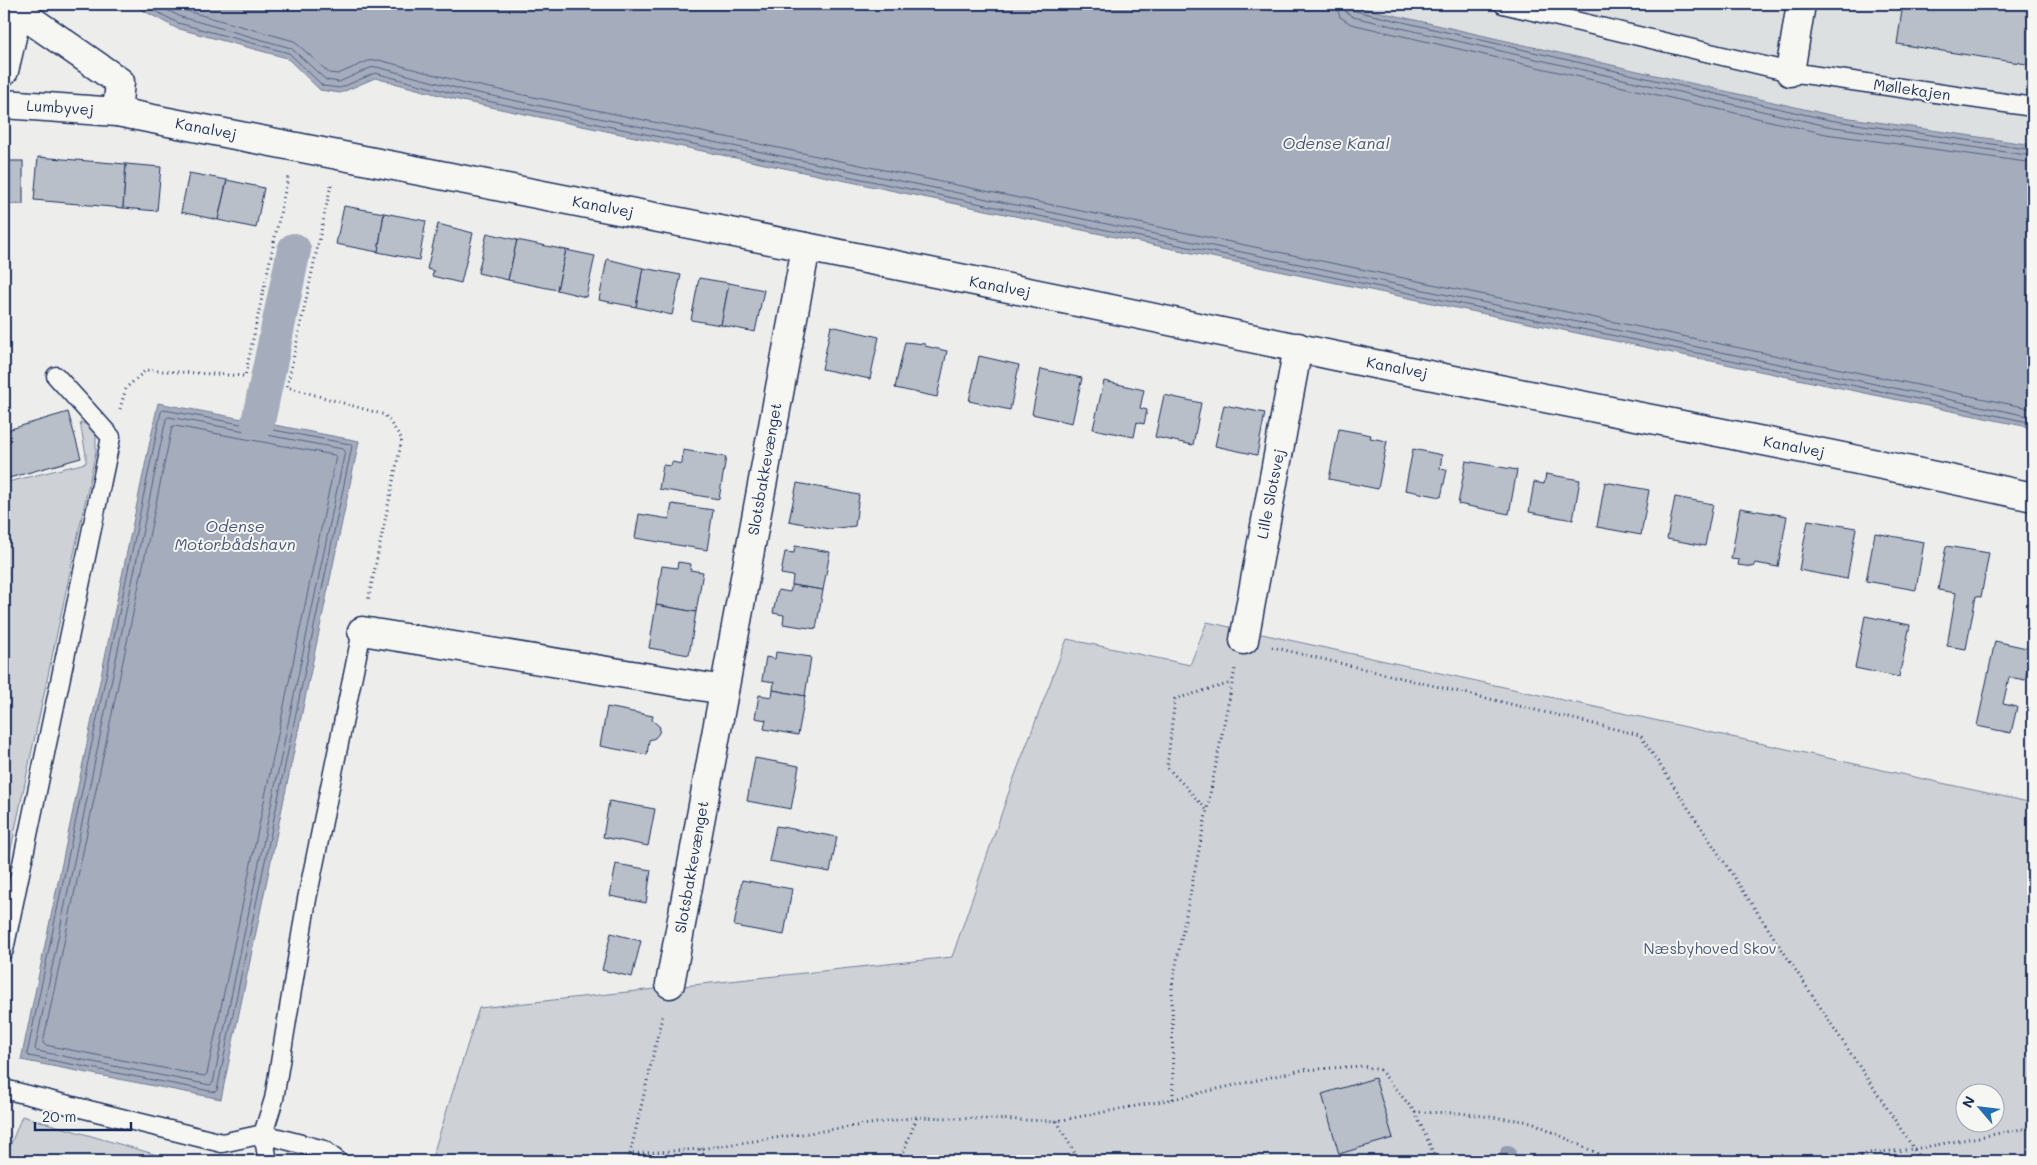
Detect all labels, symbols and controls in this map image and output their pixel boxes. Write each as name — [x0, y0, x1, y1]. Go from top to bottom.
street label: Møllekajen — [1872, 74, 1952, 104]
street label: Lumbyvej — [26, 95, 95, 119]
street label: Kanalvej — [174, 112, 239, 144]
water label: Odense Kanal — [1283, 132, 1389, 153]
street label: Kanalvej — [571, 190, 636, 222]
street label: Kanalvej — [968, 270, 1033, 302]
street label: Kanalvej — [1365, 351, 1430, 383]
street label: Slotsbakkevænget — [743, 401, 786, 537]
street label: Kanalvej — [1762, 430, 1827, 462]
street label: Lille Slotsvej — [1251, 447, 1289, 541]
water label: Odense Motorbådshavn — [174, 515, 296, 554]
street label: Slotsbakkevænget — [670, 799, 713, 935]
park label: Næsbyhoved Skov — [1643, 938, 1777, 958]
north arrow — [1954, 1082, 2004, 1132]
text: N — [1957, 1093, 1979, 1111]
scale bar — [35, 1100, 131, 1132]
text: 20 m — [42, 1106, 76, 1126]

